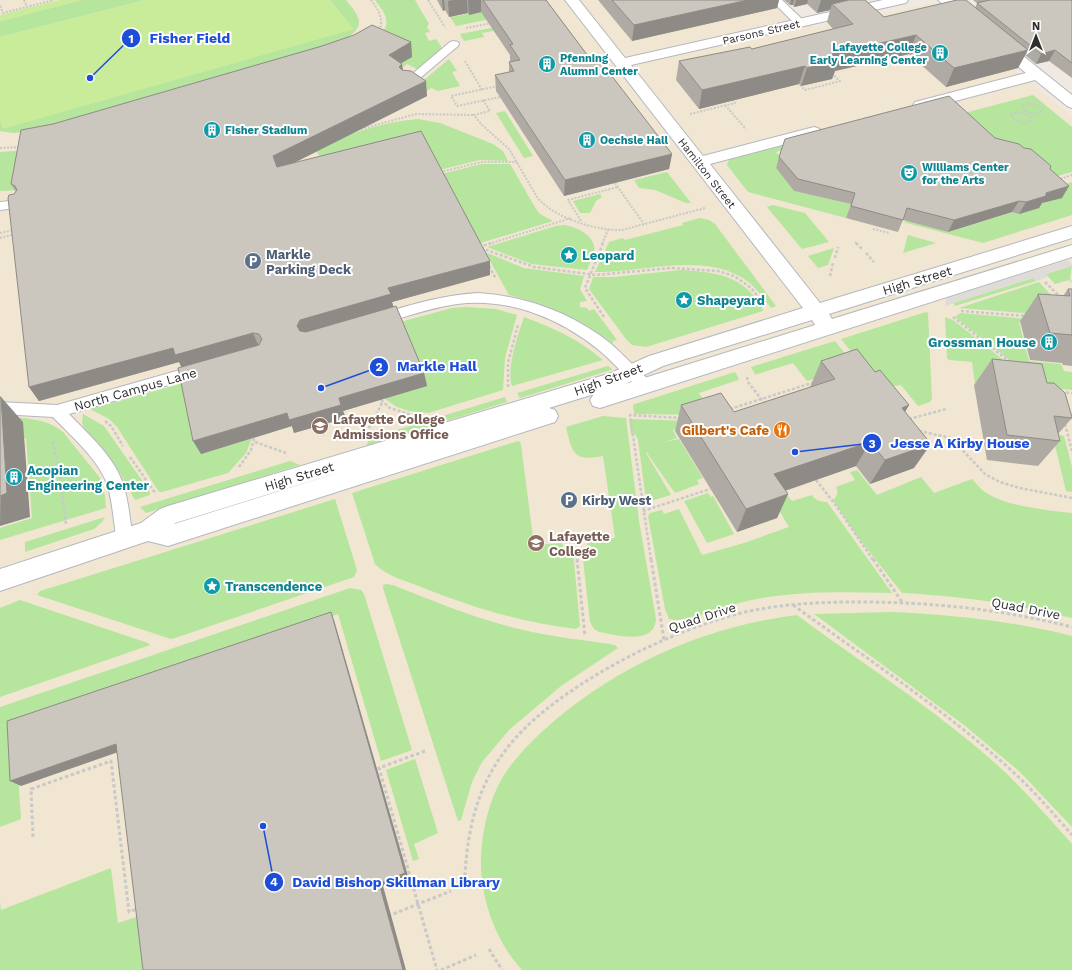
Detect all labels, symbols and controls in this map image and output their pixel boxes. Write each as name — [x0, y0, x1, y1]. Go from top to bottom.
north arrow — [1016, 16, 1056, 56]
street label: Parsons Street — [721, 17, 801, 48]
text: N — [1032, 20, 1040, 33]
callout: Fisher Field — [121, 25, 238, 51]
text: Fisher Field — [150, 30, 230, 46]
text: 1 — [128, 32, 134, 46]
place label: Lafayette College Early Learning Center — [810, 41, 927, 67]
building icon: Lafayette College Early Learning Center — [930, 43, 950, 63]
place label: Pfenning Alumni Center — [560, 52, 638, 78]
building icon: Pfenning Alumni Center — [537, 54, 557, 74]
building icon: Fisher Stadium — [202, 120, 222, 140]
place label: Fisher Stadium — [225, 124, 307, 137]
building icon: Oechsle Hall — [577, 130, 597, 150]
place label: Oechsle Hall — [600, 134, 669, 147]
street label: Hamilton Street — [675, 136, 738, 211]
place label: Williams Center for the Arts — [922, 161, 1009, 187]
theatre icon: Williams Center for the Arts — [899, 163, 919, 183]
place icon: Leopard — [559, 245, 579, 265]
place label: Markle Parking Deck — [266, 247, 352, 277]
place label: Leopard — [582, 248, 634, 263]
parking icon: Markle Parking Deck — [243, 251, 263, 271]
street label: High Street — [881, 263, 954, 298]
place icon: Shapeyard — [674, 290, 694, 310]
place label: Shapeyard — [697, 293, 765, 308]
building icon: Grossman House — [1039, 332, 1059, 352]
place label: Grossman House — [928, 335, 1036, 350]
callout: Markle Hall — [369, 354, 485, 380]
text: Markle Hall — [397, 358, 477, 374]
text: 2 — [375, 360, 383, 374]
street label: High Street — [572, 360, 645, 399]
street label: North Campus Lane — [72, 365, 198, 414]
place label: Lafayette College Admissions Office — [333, 412, 449, 442]
school or university icon: Lafayette College Admissions Office — [310, 416, 330, 436]
restaurant icon: Gilbert's Cafe — [772, 420, 792, 440]
place label: Gilbert's Cafe — [682, 423, 769, 438]
callout: Jesse A Kirby House — [862, 430, 1038, 456]
text: Jesse A Kirby House — [890, 435, 1030, 451]
text: 3 — [868, 437, 876, 451]
street label: High Street — [263, 459, 336, 494]
place label: Acopian Engineering Center — [27, 463, 149, 493]
building icon: Acopian Engineering Center — [4, 467, 24, 487]
parking icon: Kirby West — [559, 490, 579, 510]
place label: Kirby West — [582, 493, 651, 508]
place label: Lafayette College — [549, 529, 610, 559]
school or university icon: Lafayette College — [526, 533, 546, 553]
place icon: Transcendence — [202, 576, 222, 596]
place label: Transcendence — [225, 579, 323, 594]
street label: Quad Drive — [990, 594, 1062, 623]
street label: Quad Drive — [667, 600, 738, 635]
callout: David Bishop Skillman Library — [264, 869, 508, 895]
text: David Bishop Skillman Library — [292, 874, 500, 890]
text: 4 — [270, 875, 278, 889]

